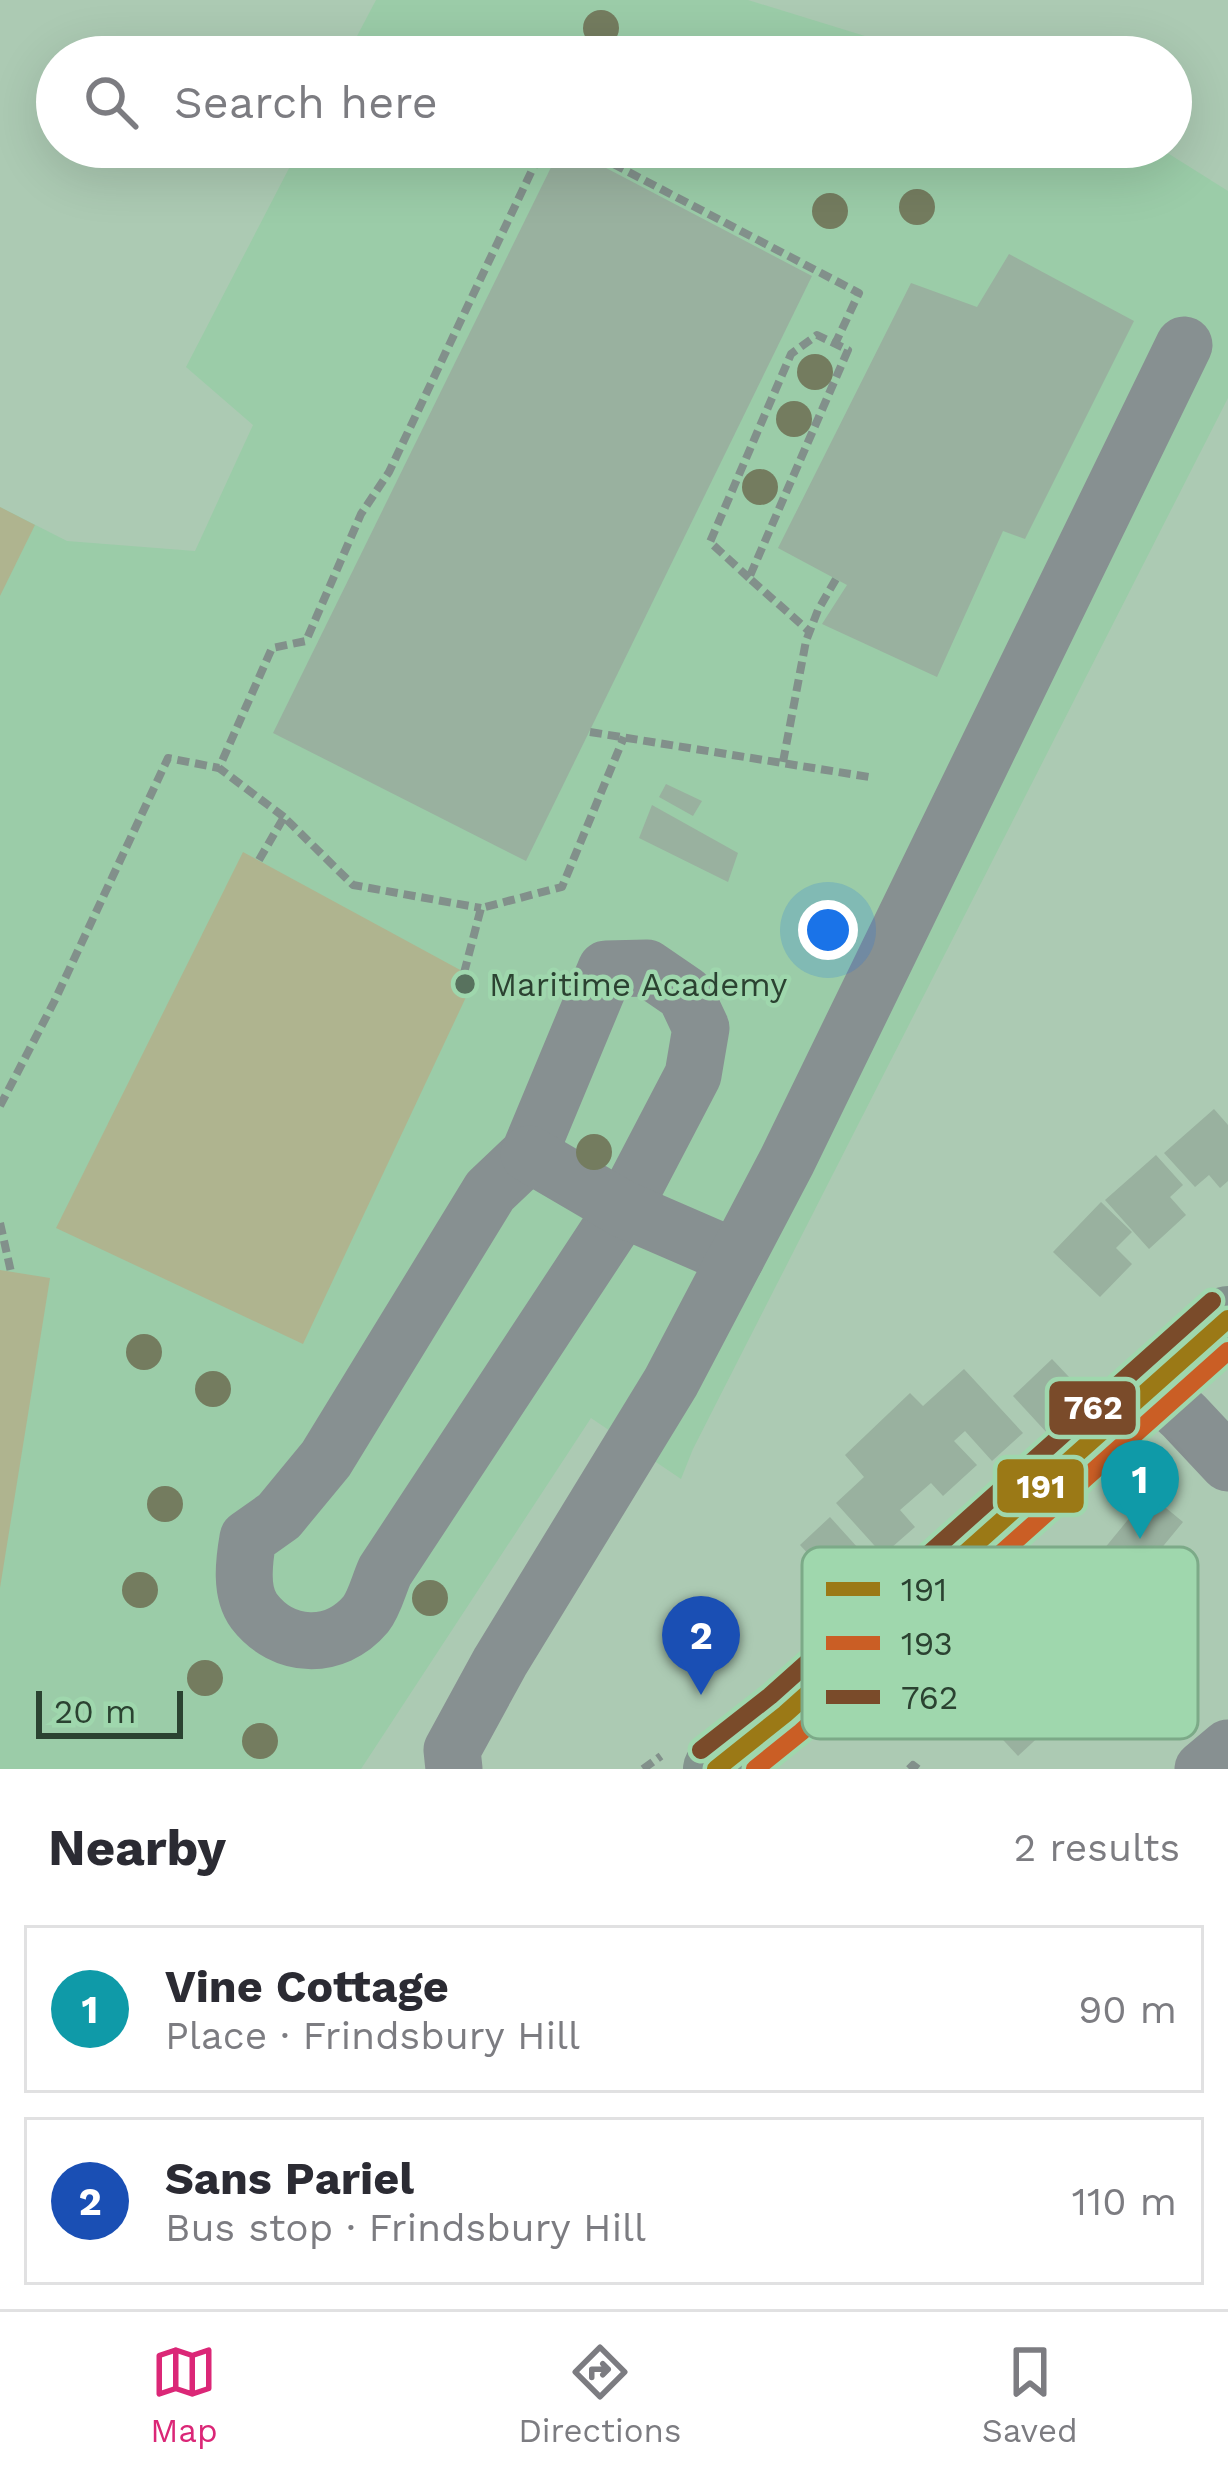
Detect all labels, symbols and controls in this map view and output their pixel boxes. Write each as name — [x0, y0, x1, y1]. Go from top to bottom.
search box — [36, 36, 1192, 168]
icon: search — [78, 69, 144, 135]
text: Search here — [174, 76, 438, 129]
your location — [798, 900, 858, 960]
place label: Maritime Academy — [489, 965, 787, 1004]
marker: Maritime Academy — [452, 971, 478, 997]
line badge: 762 — [1047, 1379, 1138, 1437]
text: 762 — [1063, 1388, 1123, 1427]
pin: 1 — [1101, 1440, 1179, 1539]
line badge: 191 — [995, 1457, 1086, 1515]
text: 191 — [1017, 1467, 1065, 1506]
legend — [802, 1547, 1198, 1739]
text: 191 — [901, 1570, 947, 1609]
pin: 2 — [662, 1596, 740, 1695]
text: 193 — [901, 1624, 953, 1663]
text: 762 — [901, 1678, 958, 1717]
scale bar — [36, 1685, 183, 1738]
text: 20 m — [54, 1692, 136, 1731]
text: Nearby — [48, 1818, 226, 1877]
text: 2 results — [1014, 1825, 1180, 1870]
text: Vine Cottage — [165, 1960, 449, 2013]
text: 1 — [82, 1987, 98, 2032]
text: 90 m — [1078, 1987, 1177, 2032]
text: Place · Frindsbury Hill — [165, 2013, 580, 2058]
text: Sans Pariel — [165, 2152, 414, 2205]
text: 2 — [78, 2179, 102, 2224]
text: 110 m — [1072, 2179, 1177, 2224]
text: Bus stop · Frindsbury Hill — [165, 2205, 646, 2250]
tab: Map — [150, 2339, 218, 2450]
tab: Directions — [518, 2339, 681, 2450]
tab: Saved — [982, 2339, 1078, 2450]

